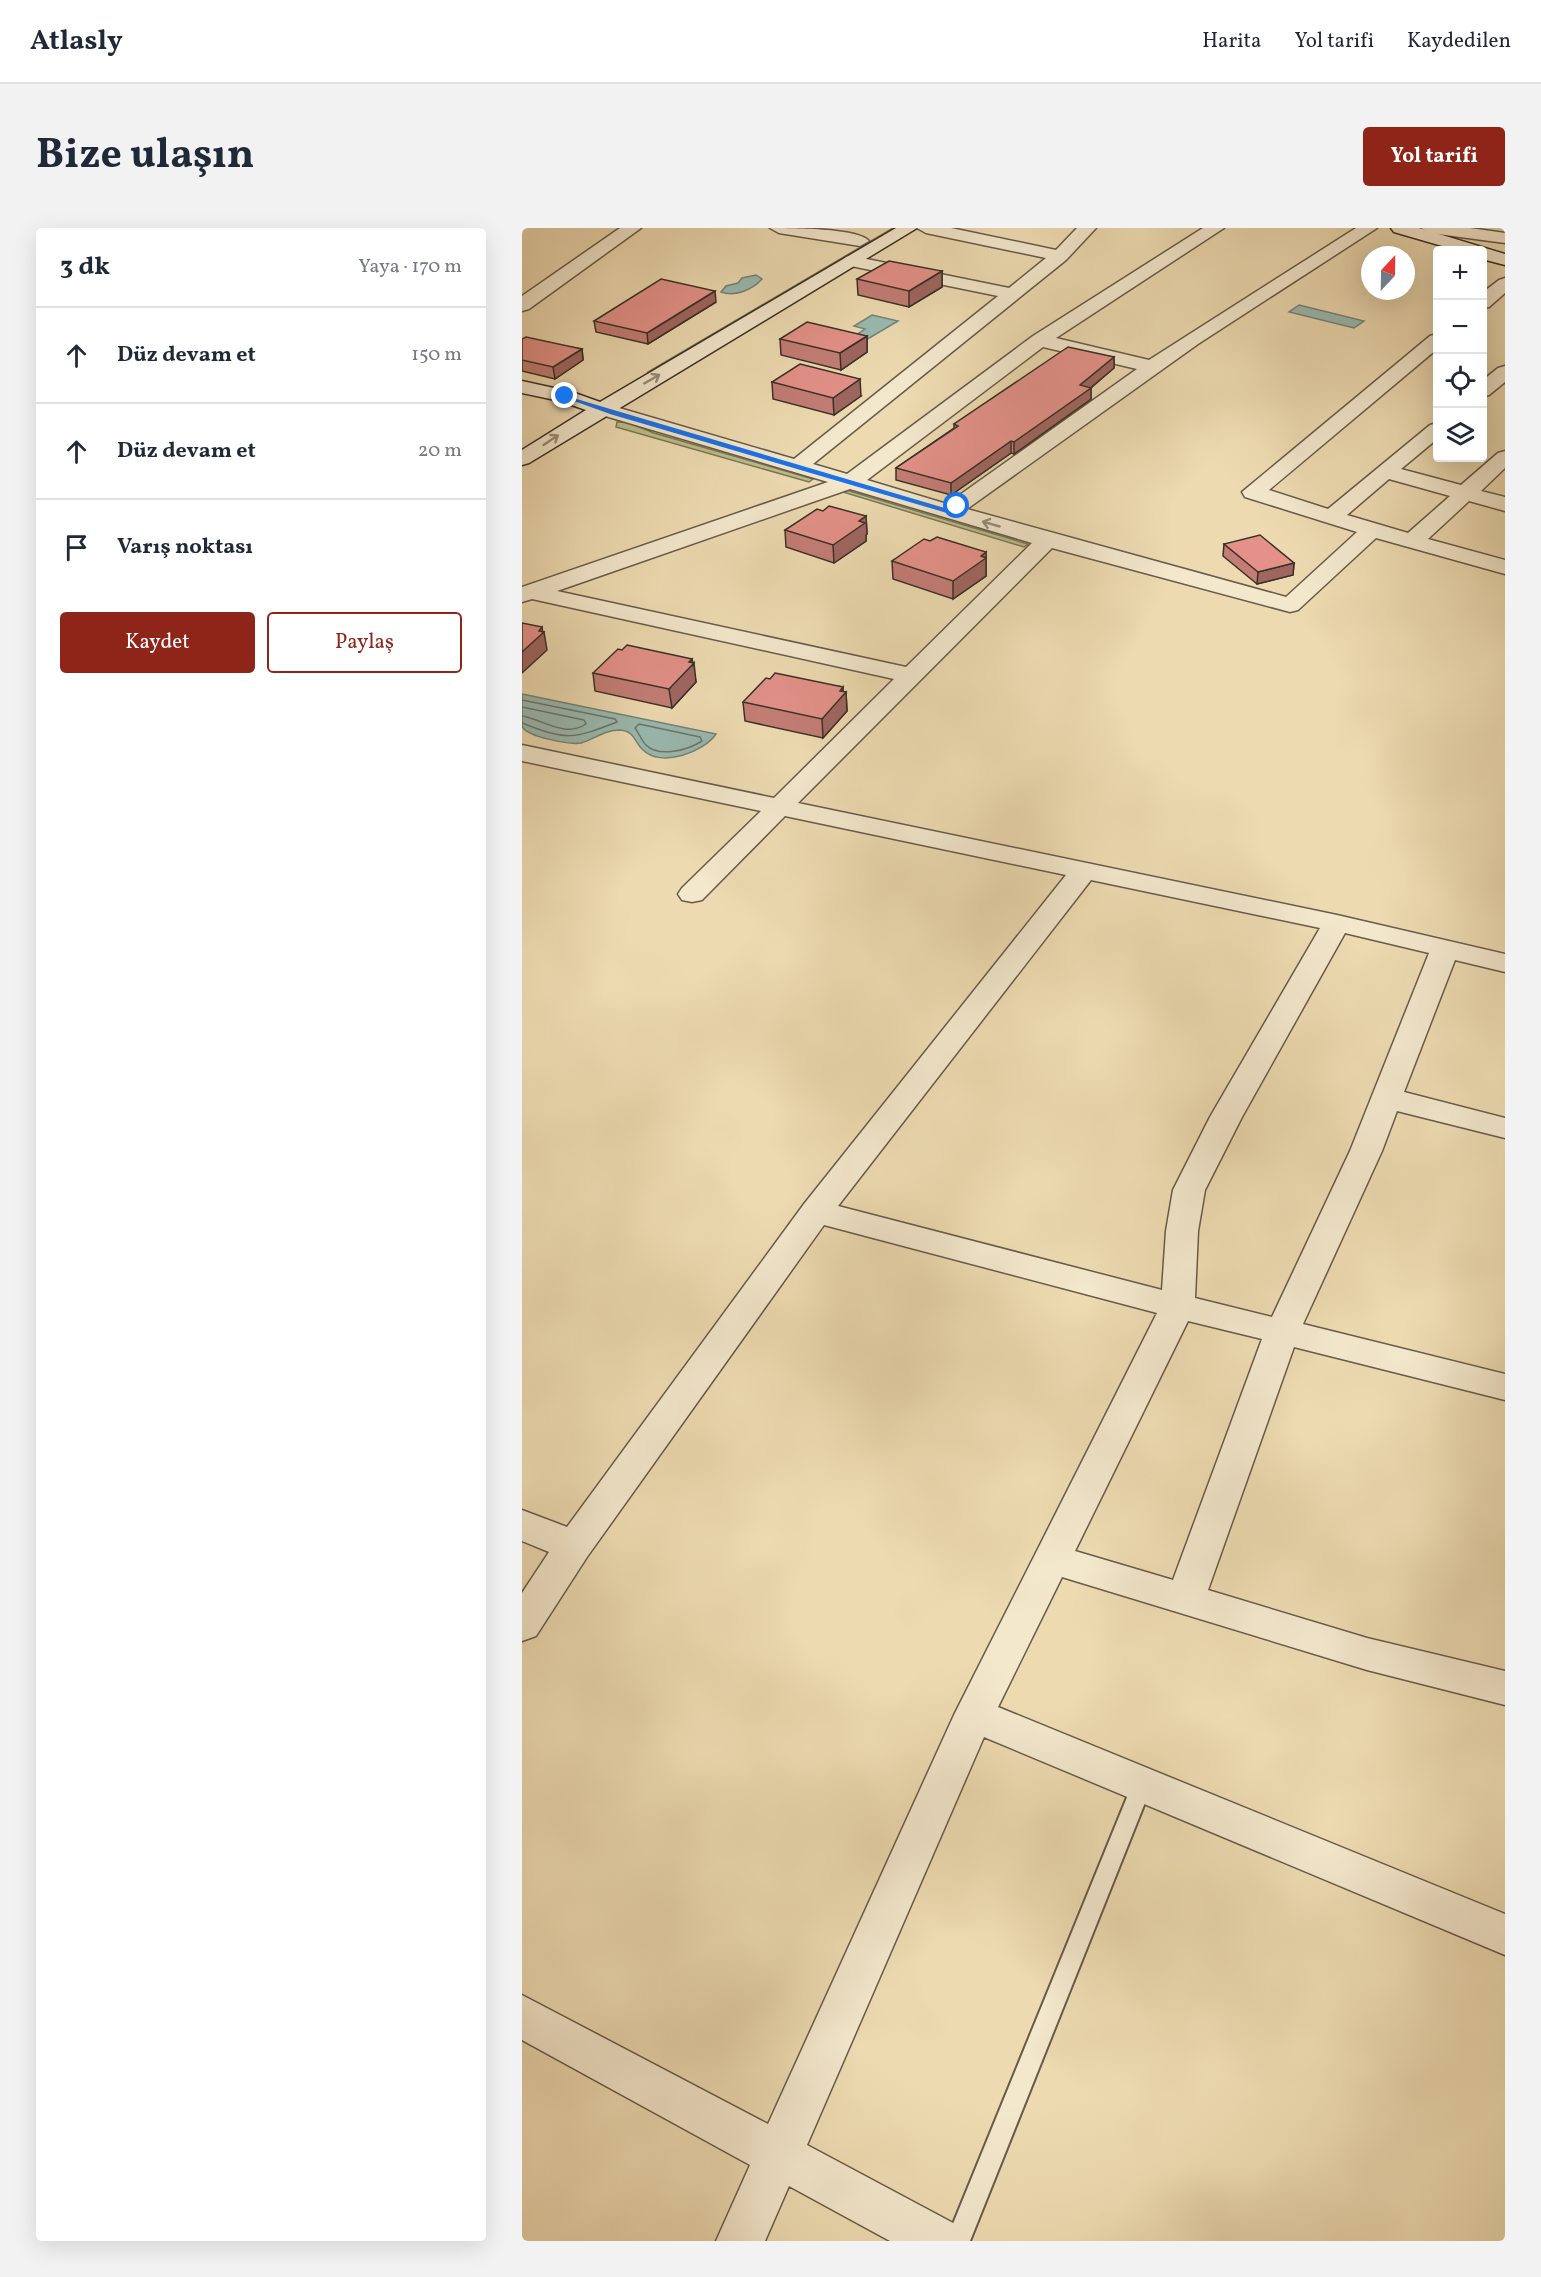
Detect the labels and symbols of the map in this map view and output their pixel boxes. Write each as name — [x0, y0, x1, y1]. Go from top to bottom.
north arrow — [1361, 246, 1415, 300]
one-way arrow — [643, 373, 660, 385]
route end — [551, 382, 577, 408]
one-way arrow — [543, 434, 559, 446]
route start — [943, 492, 969, 518]
one-way arrow — [982, 518, 1001, 529]

